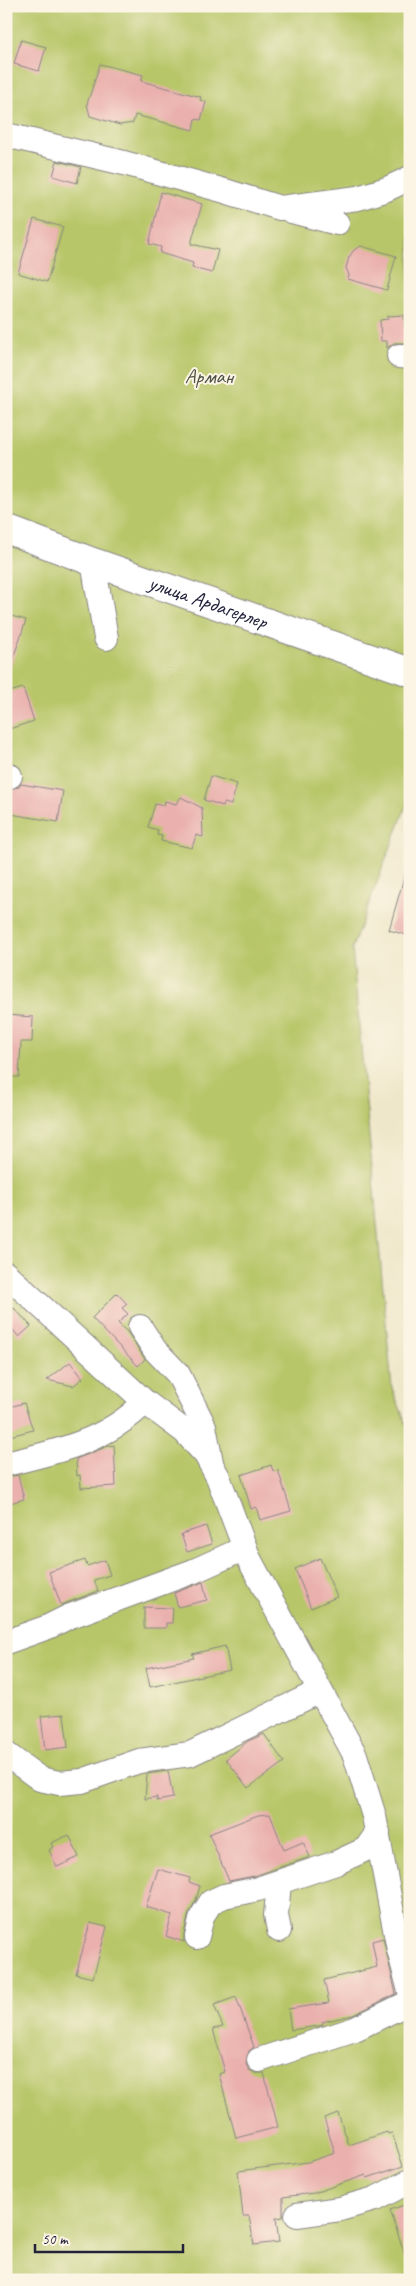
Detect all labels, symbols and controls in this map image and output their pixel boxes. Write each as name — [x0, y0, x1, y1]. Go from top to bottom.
park label: Арман — [185, 363, 235, 389]
street label: улица Ардагерлер — [144, 569, 272, 635]
scale bar — [35, 2221, 182, 2253]
text: 50 m — [42, 2230, 69, 2249]

